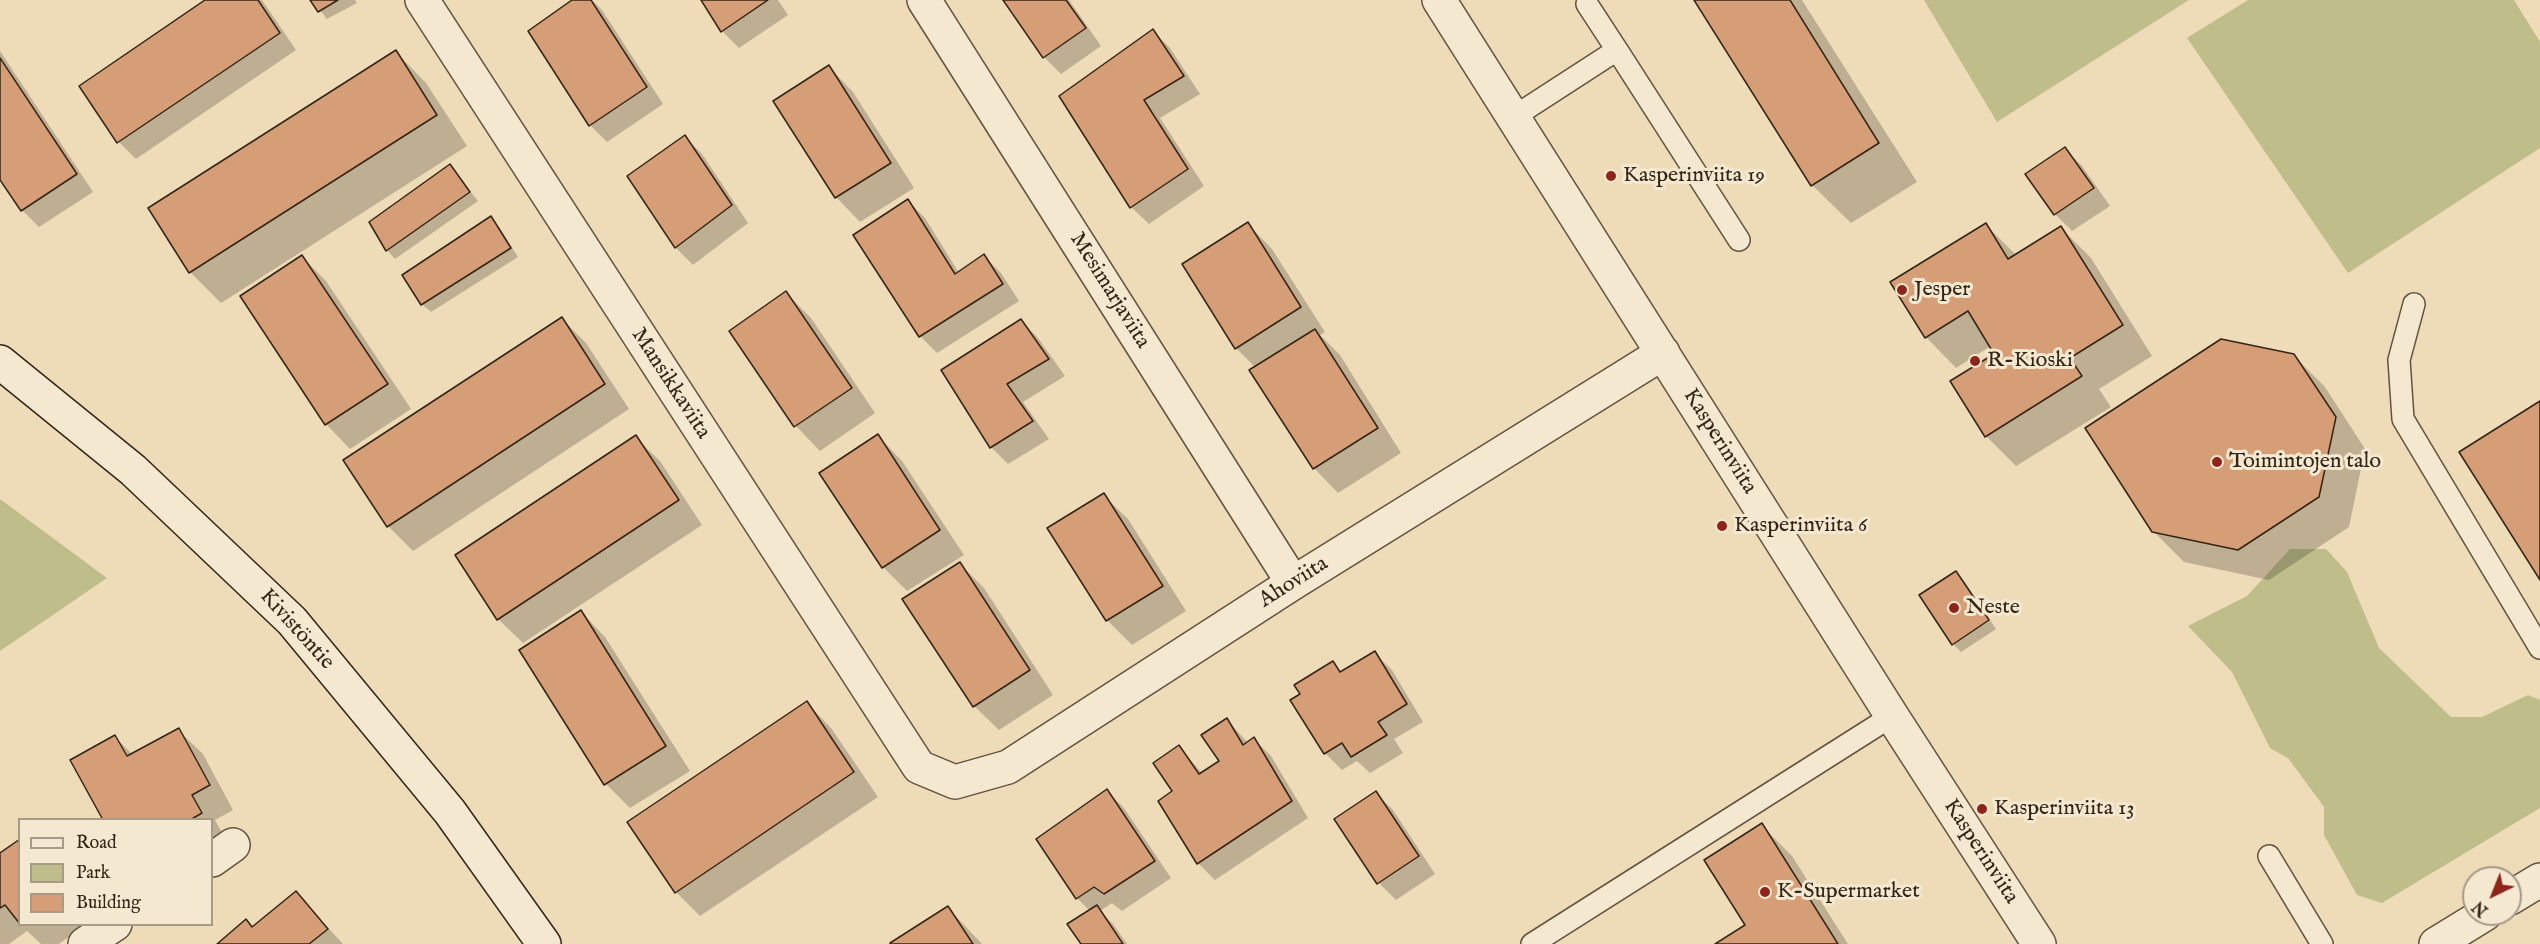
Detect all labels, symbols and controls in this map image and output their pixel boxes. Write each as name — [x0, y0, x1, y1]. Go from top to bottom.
place label: Kasperinviita 19 — [1623, 163, 1765, 189]
marker: Kasperinviita 19 — [1604, 169, 1618, 183]
street label: Mesimarjaviita — [1063, 228, 1155, 354]
place label: Jesper — [1914, 277, 1970, 303]
marker: Jesper — [1895, 283, 1909, 297]
street label: Mansikkaviita — [624, 324, 716, 444]
place label: R-Kioski — [1987, 348, 2073, 374]
marker: R-Kioski — [1968, 354, 1982, 368]
street label: Kasperinviita — [1676, 384, 1762, 500]
place label: Toimintojen talo — [2229, 449, 2381, 475]
marker: Toimintojen talo — [2210, 455, 2224, 469]
place label: Kasperinviita 6 — [1734, 513, 1867, 539]
marker: Kasperinviita 6 — [1715, 519, 1729, 533]
street label: Ahoviita — [1254, 551, 1334, 615]
street label: Kivistöntie — [253, 584, 339, 676]
place label: Neste — [1966, 595, 2020, 621]
marker: Neste — [1947, 601, 1961, 615]
street label: Kasperinviita — [1936, 795, 2024, 909]
place label: Kasperinviita 13 — [1994, 796, 2134, 822]
marker: Kasperinviita 13 — [1975, 802, 1989, 816]
legend — [18, 818, 213, 926]
text: Road — [76, 832, 117, 855]
text: Park — [76, 862, 110, 885]
north arrow — [2462, 866, 2522, 926]
place label: K-Supermarket — [1777, 879, 1920, 905]
marker: K-Supermarket — [1758, 885, 1772, 899]
text: Building — [76, 892, 141, 915]
text: N — [2469, 896, 2493, 920]

